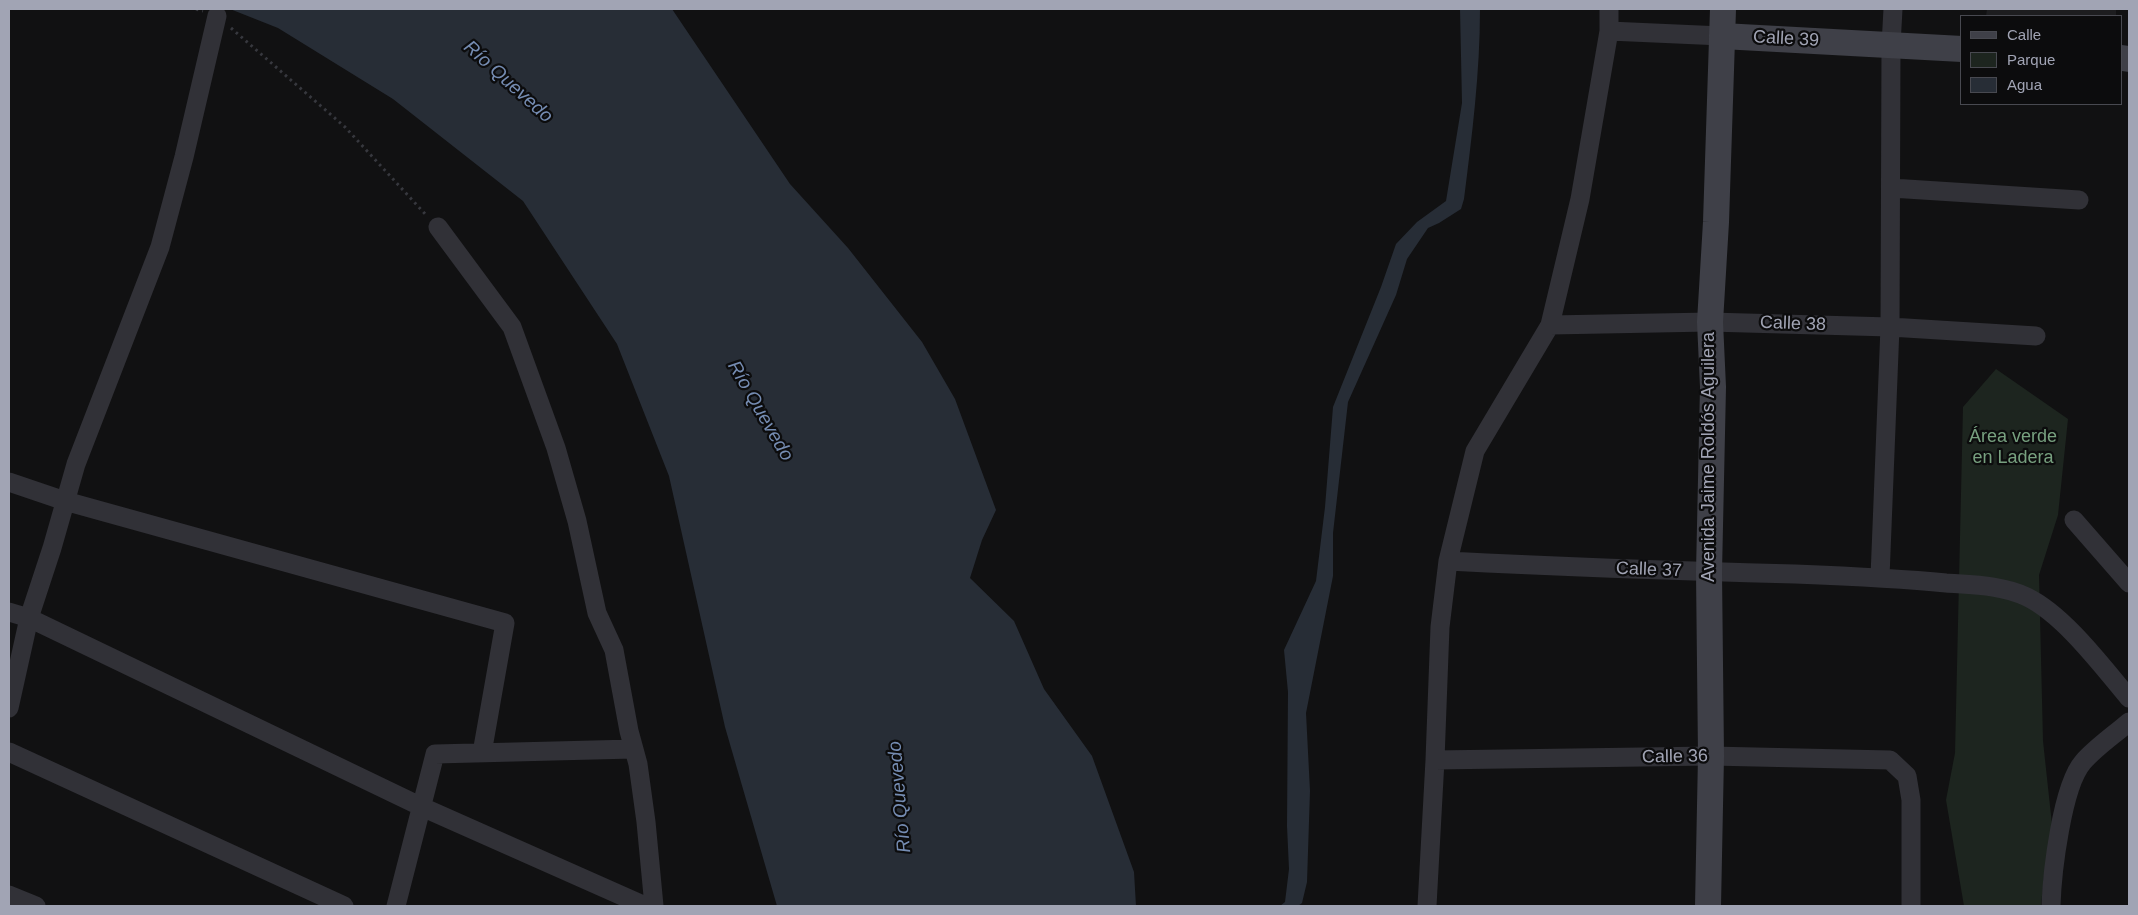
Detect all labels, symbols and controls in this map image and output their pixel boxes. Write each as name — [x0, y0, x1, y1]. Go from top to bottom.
legend — [1960, 15, 2123, 105]
street label: Calle 39 — [1752, 26, 1820, 52]
text: Calle — [2007, 26, 2041, 43]
water label: Río Quevedo — [459, 36, 557, 128]
text: Parque — [2007, 51, 2055, 68]
text: Agua — [2007, 76, 2042, 93]
street label: Calle 38 — [1760, 312, 1826, 336]
street label: Avenida Jaime Roldós Aguilera — [1698, 332, 1720, 582]
water label: Río Quevedo — [722, 357, 798, 465]
park label: Área verde en Ladera — [1969, 426, 2057, 468]
street label: Calle 37 — [1616, 558, 1682, 582]
water label: Río Quevedo — [884, 740, 916, 854]
street label: Calle 36 — [1642, 746, 1708, 768]

